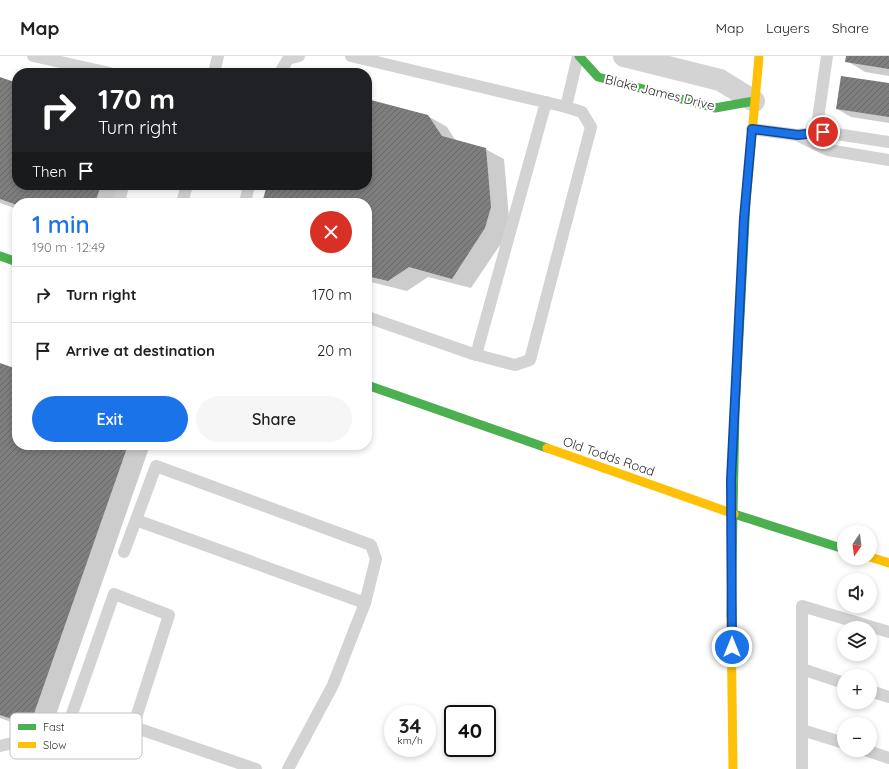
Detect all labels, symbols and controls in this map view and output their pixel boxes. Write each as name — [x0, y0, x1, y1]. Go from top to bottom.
text: Map — [20, 16, 59, 40]
text: Map — [715, 19, 744, 37]
text: Layers — [766, 19, 810, 37]
text: Share — [832, 19, 869, 37]
street label: Blake James Drive — [604, 71, 716, 113]
text: 170 m — [98, 81, 175, 116]
icon: right — [32, 84, 84, 136]
pin — [806, 115, 840, 149]
text: Turn right — [98, 116, 178, 139]
icon: arrive — [812, 121, 834, 143]
icon: arrive — [75, 160, 97, 182]
text: Then — [32, 162, 67, 181]
text: 1 min — [32, 209, 90, 239]
button: close — [310, 211, 352, 253]
text: 190 m · 12:49 — [32, 239, 105, 255]
icon: right — [32, 284, 54, 306]
text: Turn right — [66, 285, 137, 304]
text: 170 m — [312, 285, 352, 304]
icon: arrive — [32, 340, 54, 362]
text: Arrive at destination — [66, 341, 215, 360]
text: 20 m — [317, 341, 352, 360]
button: Exit — [32, 396, 188, 442]
button: Share — [196, 396, 352, 442]
street label: Old Todds Road — [561, 433, 657, 479]
north arrow — [837, 525, 877, 565]
map controls — [837, 525, 877, 757]
button: sound — [837, 573, 877, 613]
button: layers — [837, 621, 877, 661]
position arrow — [711, 626, 753, 668]
button: + — [837, 669, 877, 709]
speed limit sign: 40 — [444, 705, 496, 757]
legend — [10, 713, 142, 759]
text: 34 — [399, 713, 421, 738]
button: − — [837, 717, 877, 757]
text: Fast — [43, 720, 65, 734]
text: km/h — [397, 734, 423, 747]
text: Slow — [43, 738, 67, 752]

